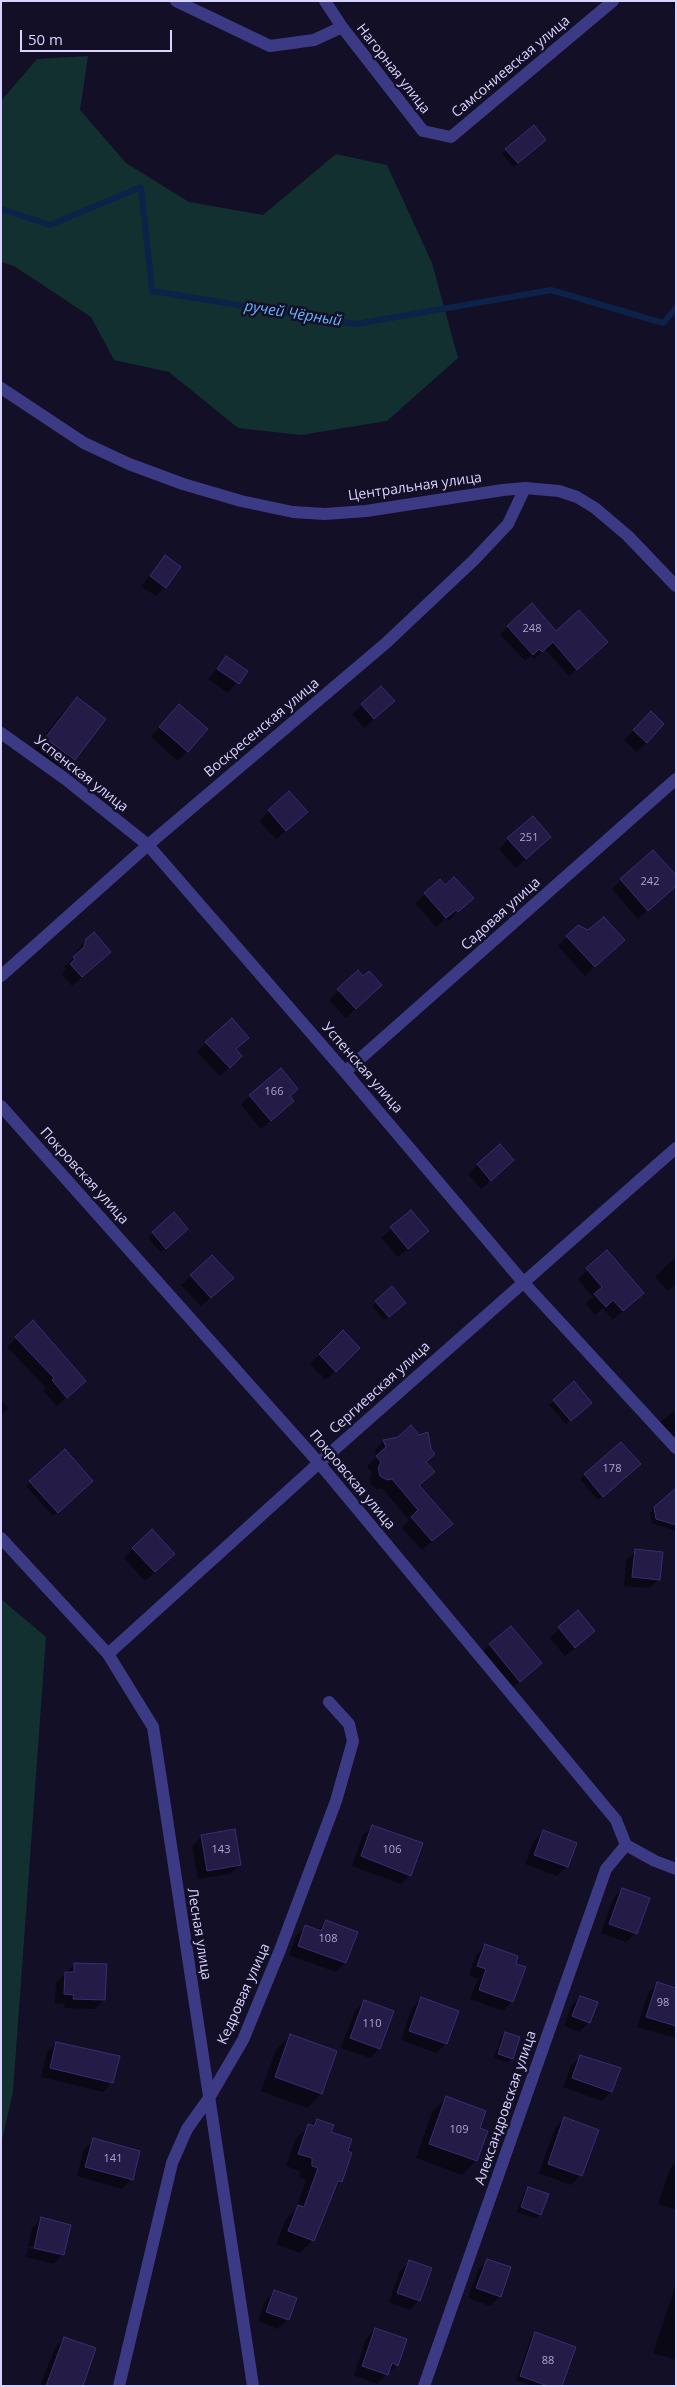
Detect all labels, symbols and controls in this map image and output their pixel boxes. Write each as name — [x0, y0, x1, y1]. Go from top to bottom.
street label: Самсониевская улица — [448, 13, 574, 121]
scale bar — [22, 20, 175, 52]
street label: Нагорная улица — [353, 21, 433, 117]
text: 50 m — [28, 29, 63, 49]
water label: ручей Чёрный — [243, 297, 343, 331]
street label: Центральная улица — [347, 469, 483, 505]
house number: 248 — [523, 622, 541, 636]
street label: Воскресенская улица — [201, 675, 323, 781]
street label: Успенская улица — [31, 732, 131, 816]
house number: 251 — [520, 831, 538, 845]
street label: Садовая улица — [458, 874, 544, 954]
house number: 242 — [641, 875, 659, 889]
street label: Успенская улица — [318, 1019, 406, 1117]
house number: 166 — [265, 1085, 283, 1099]
street label: Покровская улица — [36, 1124, 132, 1228]
street label: Сергиевская улица — [326, 1338, 434, 1438]
street label: Покровская улица — [306, 1427, 398, 1533]
house number: 178 — [603, 1462, 621, 1476]
house number: 143 — [212, 1843, 230, 1857]
house number: 106 — [383, 1843, 401, 1857]
street label: Лесная улица — [183, 1887, 215, 1981]
house number: 108 — [319, 1932, 337, 1946]
street label: Кедровая улица — [214, 1941, 274, 2047]
house number: 98 — [657, 1996, 669, 2010]
house number: 110 — [363, 2017, 381, 2031]
street label: Александровская улица — [472, 2029, 540, 2187]
house number: 109 — [450, 2123, 468, 2137]
house number: 141 — [104, 2152, 122, 2166]
house number: 88 — [542, 2354, 554, 2368]

